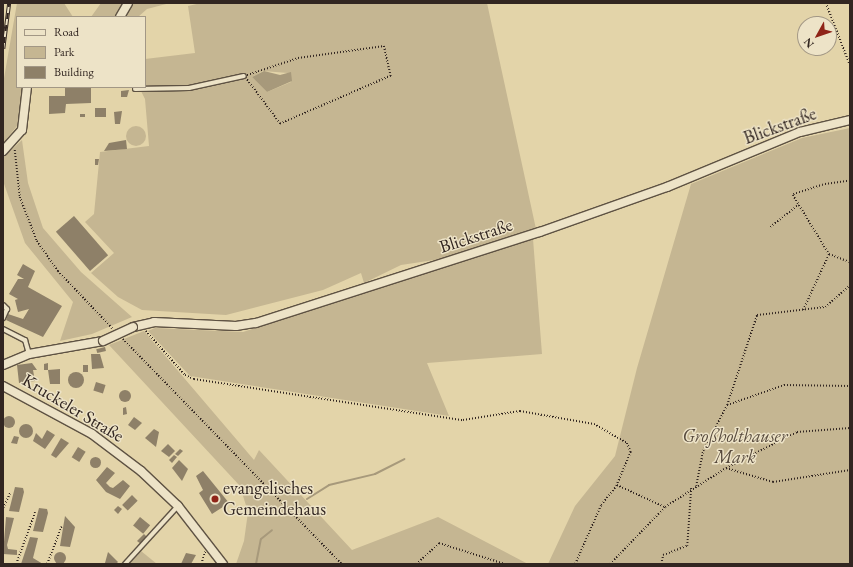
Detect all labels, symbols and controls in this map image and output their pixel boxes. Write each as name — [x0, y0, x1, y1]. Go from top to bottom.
legend — [16, 16, 146, 88]
north arrow — [797, 16, 837, 56]
text: Road — [54, 24, 79, 40]
text: N — [800, 35, 817, 51]
text: Park — [54, 44, 74, 60]
text: Building — [54, 64, 94, 80]
street label: Blickstraße — [741, 103, 819, 149]
street label: Blickstraße — [437, 214, 515, 258]
street label: Kruckeler Straße — [18, 369, 128, 447]
park label: Großholthauser Mark — [682, 426, 788, 468]
place label: evangelisches Gemeindehaus — [223, 478, 326, 520]
marker: evangelisches Gemeindehaus — [210, 494, 220, 504]

